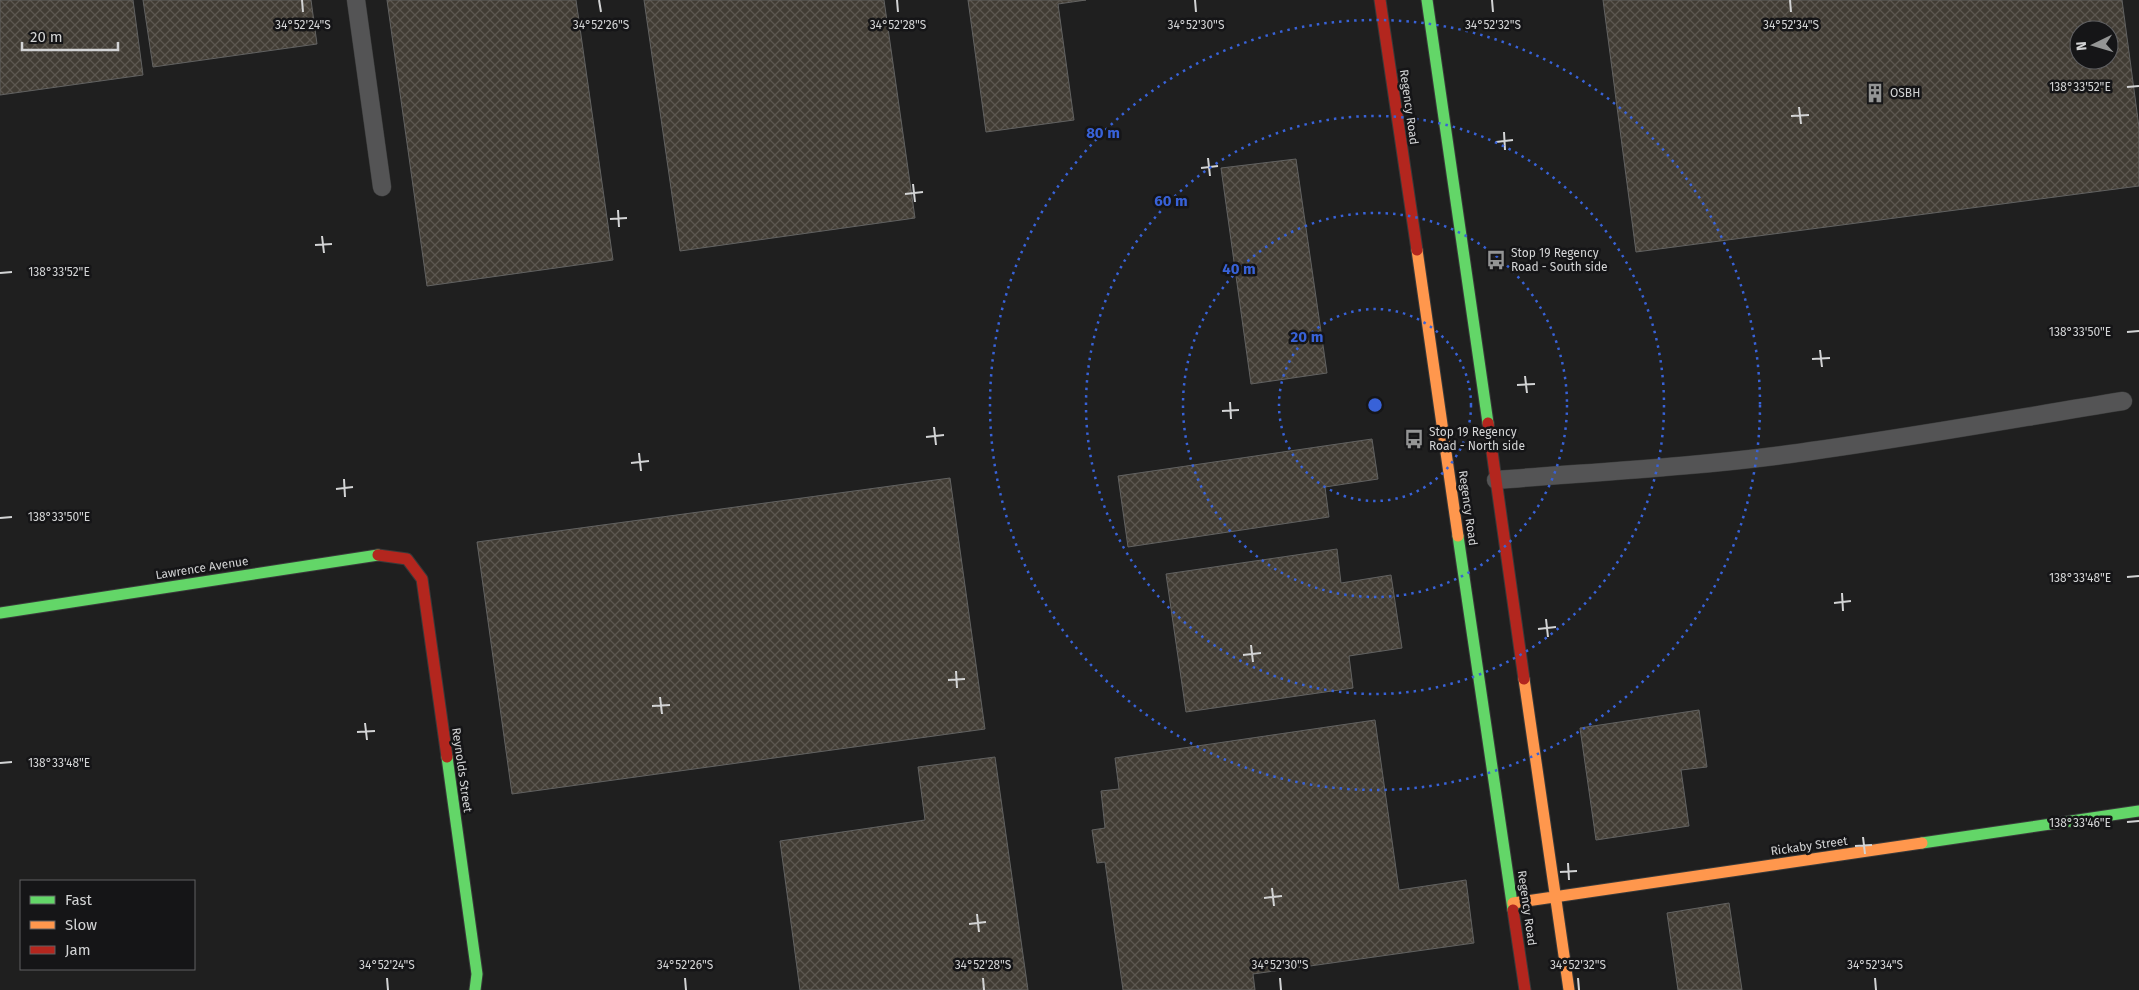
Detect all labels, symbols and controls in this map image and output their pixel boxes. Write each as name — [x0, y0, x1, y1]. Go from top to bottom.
text: 34°52'24"S — [275, 18, 331, 32]
text: 34°52'26"S — [573, 18, 630, 32]
text: 34°52'28"S — [870, 18, 927, 32]
text: 34°52'30"S — [1168, 18, 1225, 32]
text: 34°52'32"S — [1465, 18, 1522, 32]
text: 34°52'34"S — [1763, 18, 1819, 32]
scale bar — [22, 20, 119, 52]
north arrow — [2069, 20, 2119, 70]
text: 20 m — [30, 28, 63, 46]
text: N — [2073, 41, 2090, 51]
street label: Regency Road — [1397, 69, 1421, 145]
text: 138°33'52"E — [2049, 80, 2111, 94]
building icon: OSBH — [1864, 82, 1886, 104]
place label: OSBH — [1890, 86, 1920, 100]
text: 80 m — [1086, 124, 1120, 142]
text: 60 m — [1154, 192, 1188, 210]
place label: Stop 19 Regency Road - South side — [1511, 246, 1608, 274]
bus stop icon: Stop 19 Regency Road - South side — [1485, 249, 1507, 271]
text: 40 m — [1222, 260, 1256, 278]
text: 138°33'52"E — [28, 265, 90, 279]
text: 138°33'50"E — [2049, 325, 2111, 339]
text: 20 m — [1291, 328, 1323, 346]
centre of rings — [1366, 396, 1384, 414]
place label: Stop 19 Regency Road - North side — [1429, 425, 1525, 453]
bus stop icon: Stop 19 Regency Road - North side — [1403, 428, 1425, 450]
street label: Regency Road — [1456, 470, 1480, 546]
text: 138°33'50"E — [28, 510, 90, 524]
street label: Lawrence Avenue — [155, 554, 249, 582]
text: 138°33'48"E — [2049, 571, 2111, 585]
street label: Reynolds Street — [449, 727, 475, 814]
text: 138°33'48"E — [28, 756, 90, 770]
text: 138°33'46"E — [2049, 816, 2111, 830]
street label: Rickaby Street — [1770, 834, 1849, 858]
street label: Regency Road — [1515, 870, 1539, 946]
legend — [20, 880, 195, 970]
text: Fast — [65, 891, 92, 909]
text: Slow — [65, 916, 97, 934]
text: Jam — [65, 941, 91, 959]
text: 34°52'24"S — [359, 958, 415, 972]
text: 34°52'26"S — [657, 958, 714, 972]
text: 34°52'28"S — [955, 958, 1012, 972]
text: 34°52'30"S — [1252, 958, 1309, 972]
text: 34°52'32"S — [1550, 958, 1607, 972]
text: 34°52'34"S — [1847, 958, 1903, 972]

